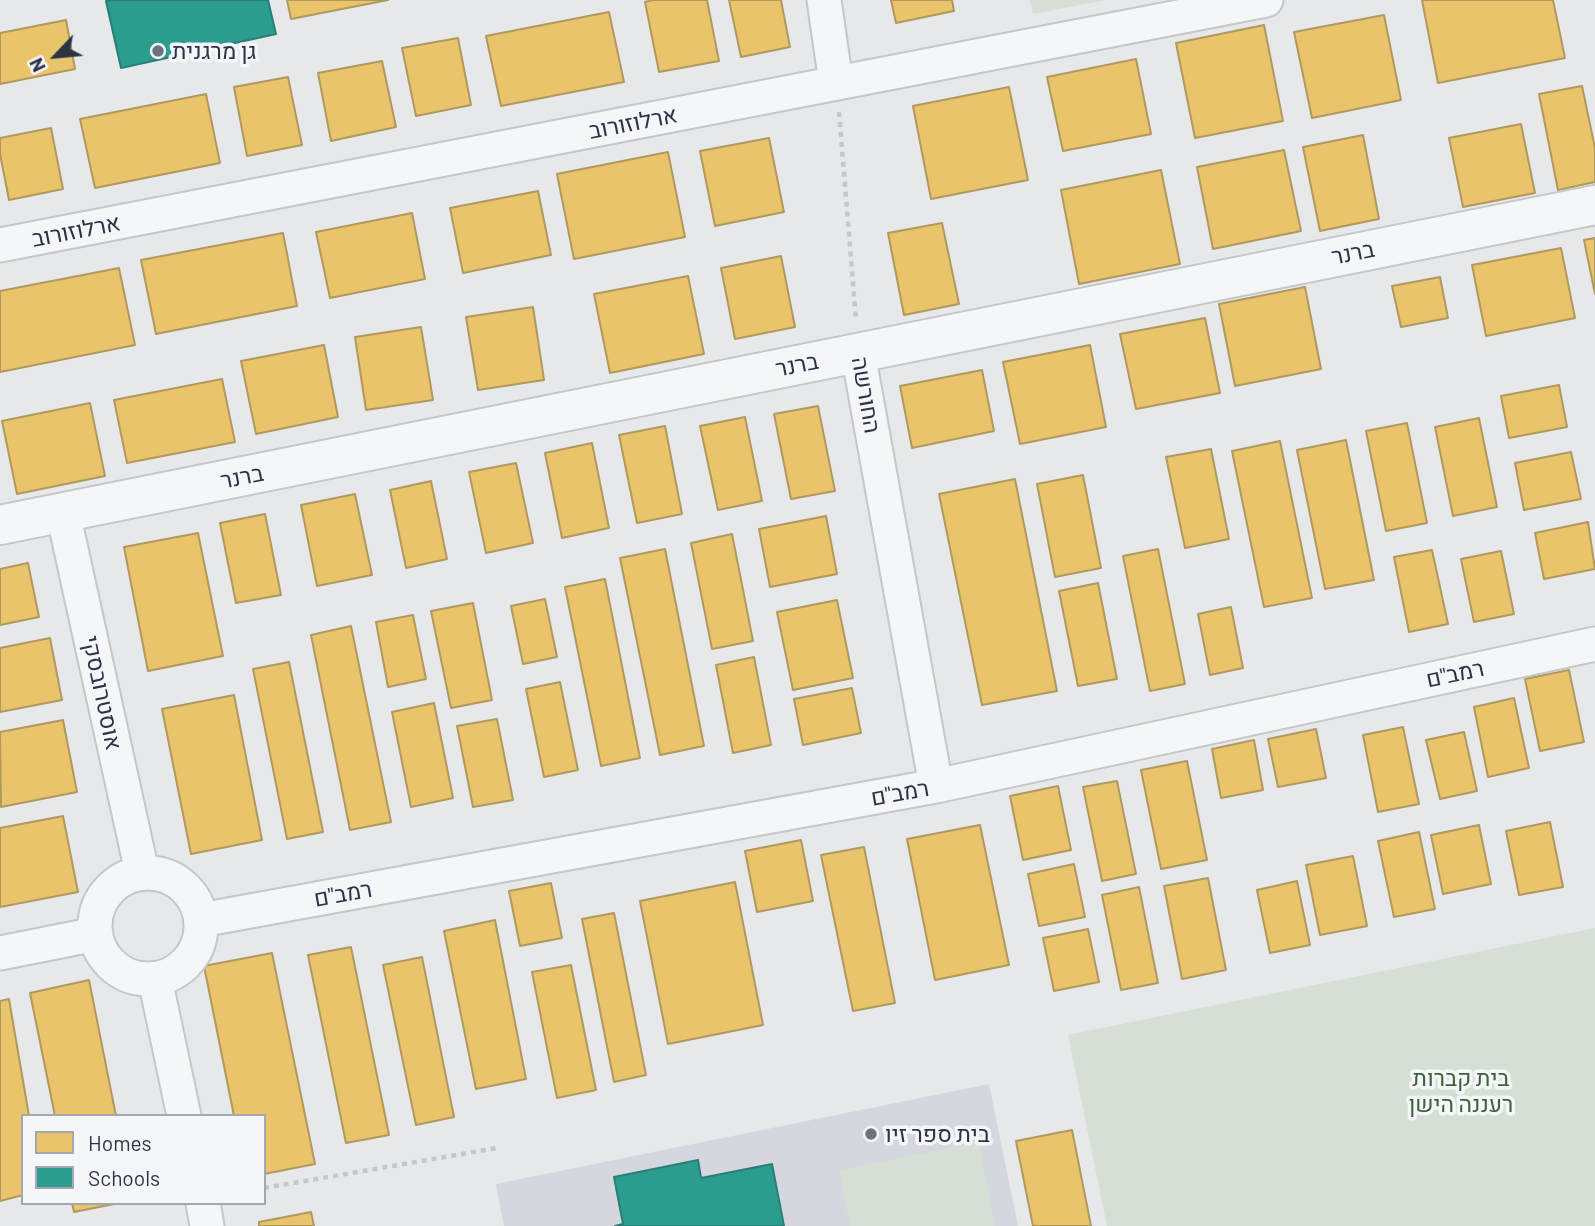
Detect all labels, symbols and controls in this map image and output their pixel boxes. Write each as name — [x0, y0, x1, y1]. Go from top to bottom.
north arrow — [21, 21, 91, 91]
place label: גן מרגנית — [172, 37, 257, 65]
marker: גן מרגנית — [150, 43, 166, 59]
text: N — [24, 55, 50, 76]
street label: ארלוזורוב — [586, 101, 680, 145]
street label: ארלוזורוב — [29, 209, 123, 253]
street label: ברנר — [1329, 235, 1377, 271]
street label: ברנר — [773, 347, 821, 383]
street label: החורשה — [846, 355, 886, 435]
street label: ברנר — [218, 459, 266, 495]
street label: אוסטרובסקי — [76, 633, 128, 753]
street label: רמב"ם — [1423, 654, 1487, 694]
street label: רמב"ם — [869, 774, 931, 812]
street label: רמב"ם — [312, 875, 374, 913]
park label: בית קברות רעננה הישן — [1409, 1064, 1513, 1118]
legend — [21, 1114, 266, 1205]
place label: בית ספר זיו — [885, 1120, 990, 1148]
marker: בית ספר זיו — [863, 1126, 879, 1142]
text: Homes — [88, 1130, 152, 1155]
text: Schools — [88, 1165, 160, 1190]

